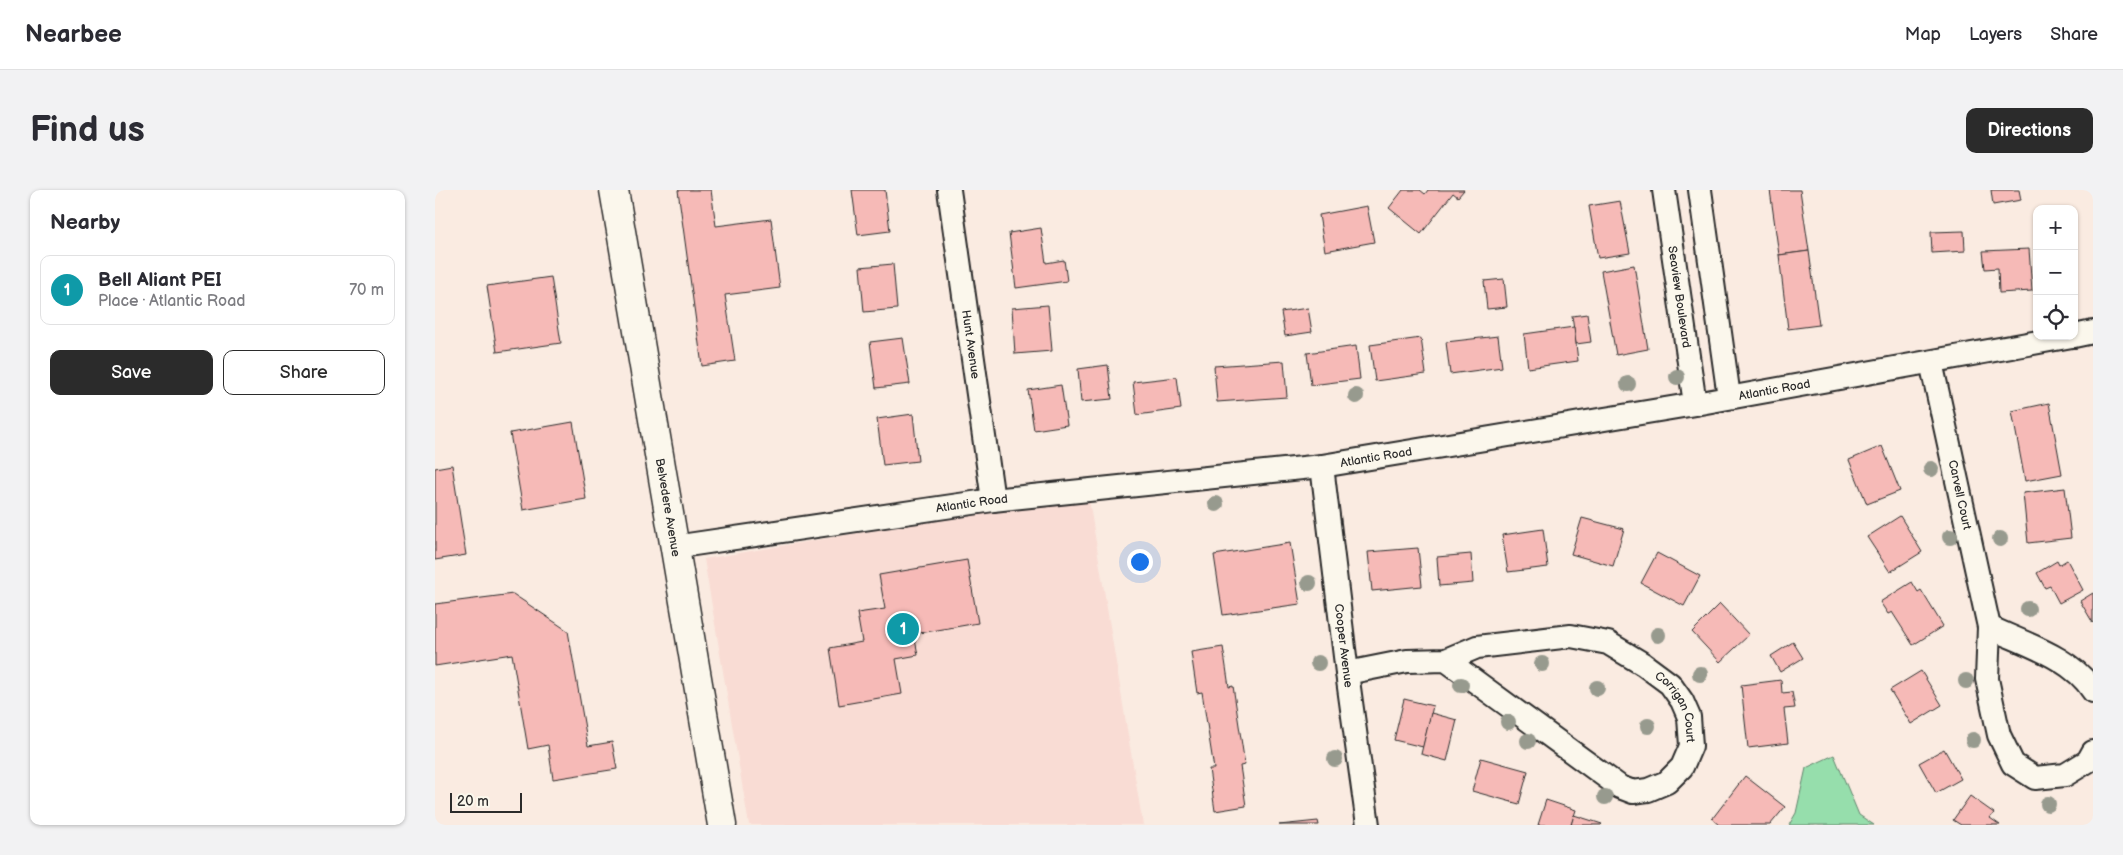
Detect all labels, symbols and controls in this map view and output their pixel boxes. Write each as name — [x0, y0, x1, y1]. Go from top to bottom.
text: Nearbee — [25, 20, 122, 49]
text: Map — [1905, 24, 1941, 45]
text: Layers — [1969, 24, 2022, 45]
text: Share — [2050, 24, 2098, 45]
button: Directions — [1966, 108, 2093, 153]
text: Find us — [30, 109, 145, 152]
map controls — [2033, 205, 2078, 340]
button: + — [2033, 205, 2078, 250]
text: Nearby — [50, 210, 120, 235]
street label: Seaview Boulevard — [1665, 245, 1694, 349]
button: − — [2033, 250, 2078, 295]
text: Bell Aliant PEI — [98, 269, 222, 292]
text: 1 — [64, 281, 70, 300]
text: 70 m — [349, 281, 384, 300]
text: Place · Atlantic Road — [98, 292, 245, 311]
button: locate — [2033, 295, 2078, 340]
street label: Hunt Avenue — [959, 309, 983, 380]
button: Save — [50, 350, 213, 395]
button: Share — [223, 350, 385, 395]
street label: Atlantic Road — [1737, 376, 1811, 403]
street label: Atlantic Road — [1339, 444, 1413, 470]
street label: Belvedere Avenue — [652, 457, 684, 558]
street label: Carvell Court — [1945, 458, 1975, 532]
street label: Atlantic Road — [935, 491, 1009, 516]
your location — [1127, 549, 1153, 575]
street label: Cooper Avenue — [1331, 603, 1356, 688]
pin: 1 — [887, 610, 919, 648]
street label: Corrigan Court — [1652, 668, 1698, 743]
scale bar — [450, 790, 523, 813]
text: 20 m — [457, 793, 489, 810]

